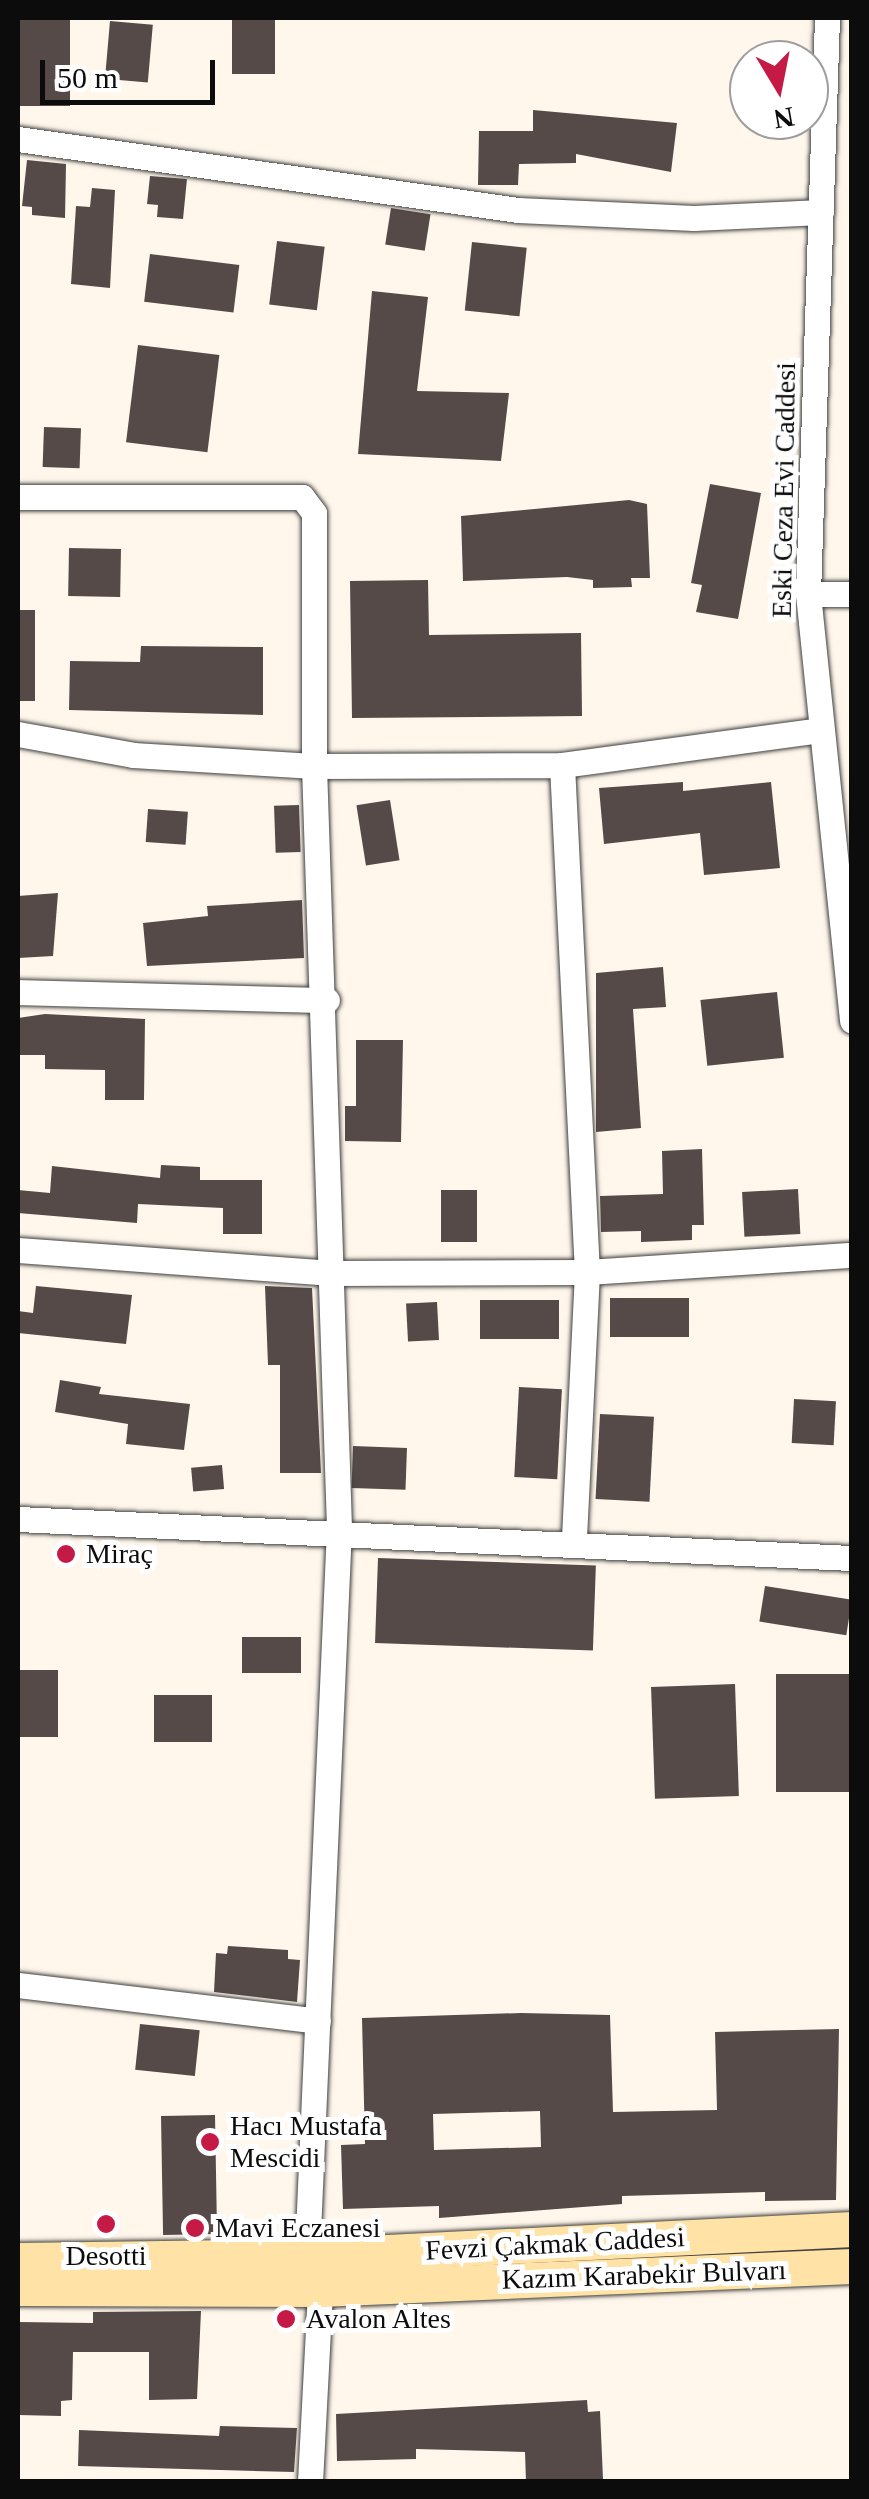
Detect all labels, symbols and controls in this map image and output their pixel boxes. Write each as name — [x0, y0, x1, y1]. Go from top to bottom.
scale bar — [45, 40, 220, 102]
north arrow — [729, 40, 829, 140]
text: 50 m — [57, 61, 118, 94]
text: N — [771, 101, 797, 135]
street label: Eski Ceza Evi Caddesi — [765, 362, 803, 618]
place label: Miraç — [86, 1537, 153, 1571]
marker: Miraç — [55, 1543, 77, 1565]
place label: Hacı Mustafa Mescidi — [230, 2109, 382, 2175]
marker: Hacı Mustafa Mescidi — [199, 2131, 221, 2153]
place label: Mavi Eczanesi — [215, 2211, 381, 2245]
marker: Desotti — [95, 2213, 117, 2235]
marker: Mavi Eczanesi — [184, 2217, 206, 2239]
street label: Fevzi Çakmak Caddesi — [424, 2220, 686, 2268]
place label: Desotti — [66, 2239, 146, 2273]
street label: Kazım Karabekir Bulvarı — [501, 2253, 787, 2297]
place label: Avalon Altes — [306, 2302, 452, 2336]
marker: Avalon Altes — [275, 2308, 297, 2330]

